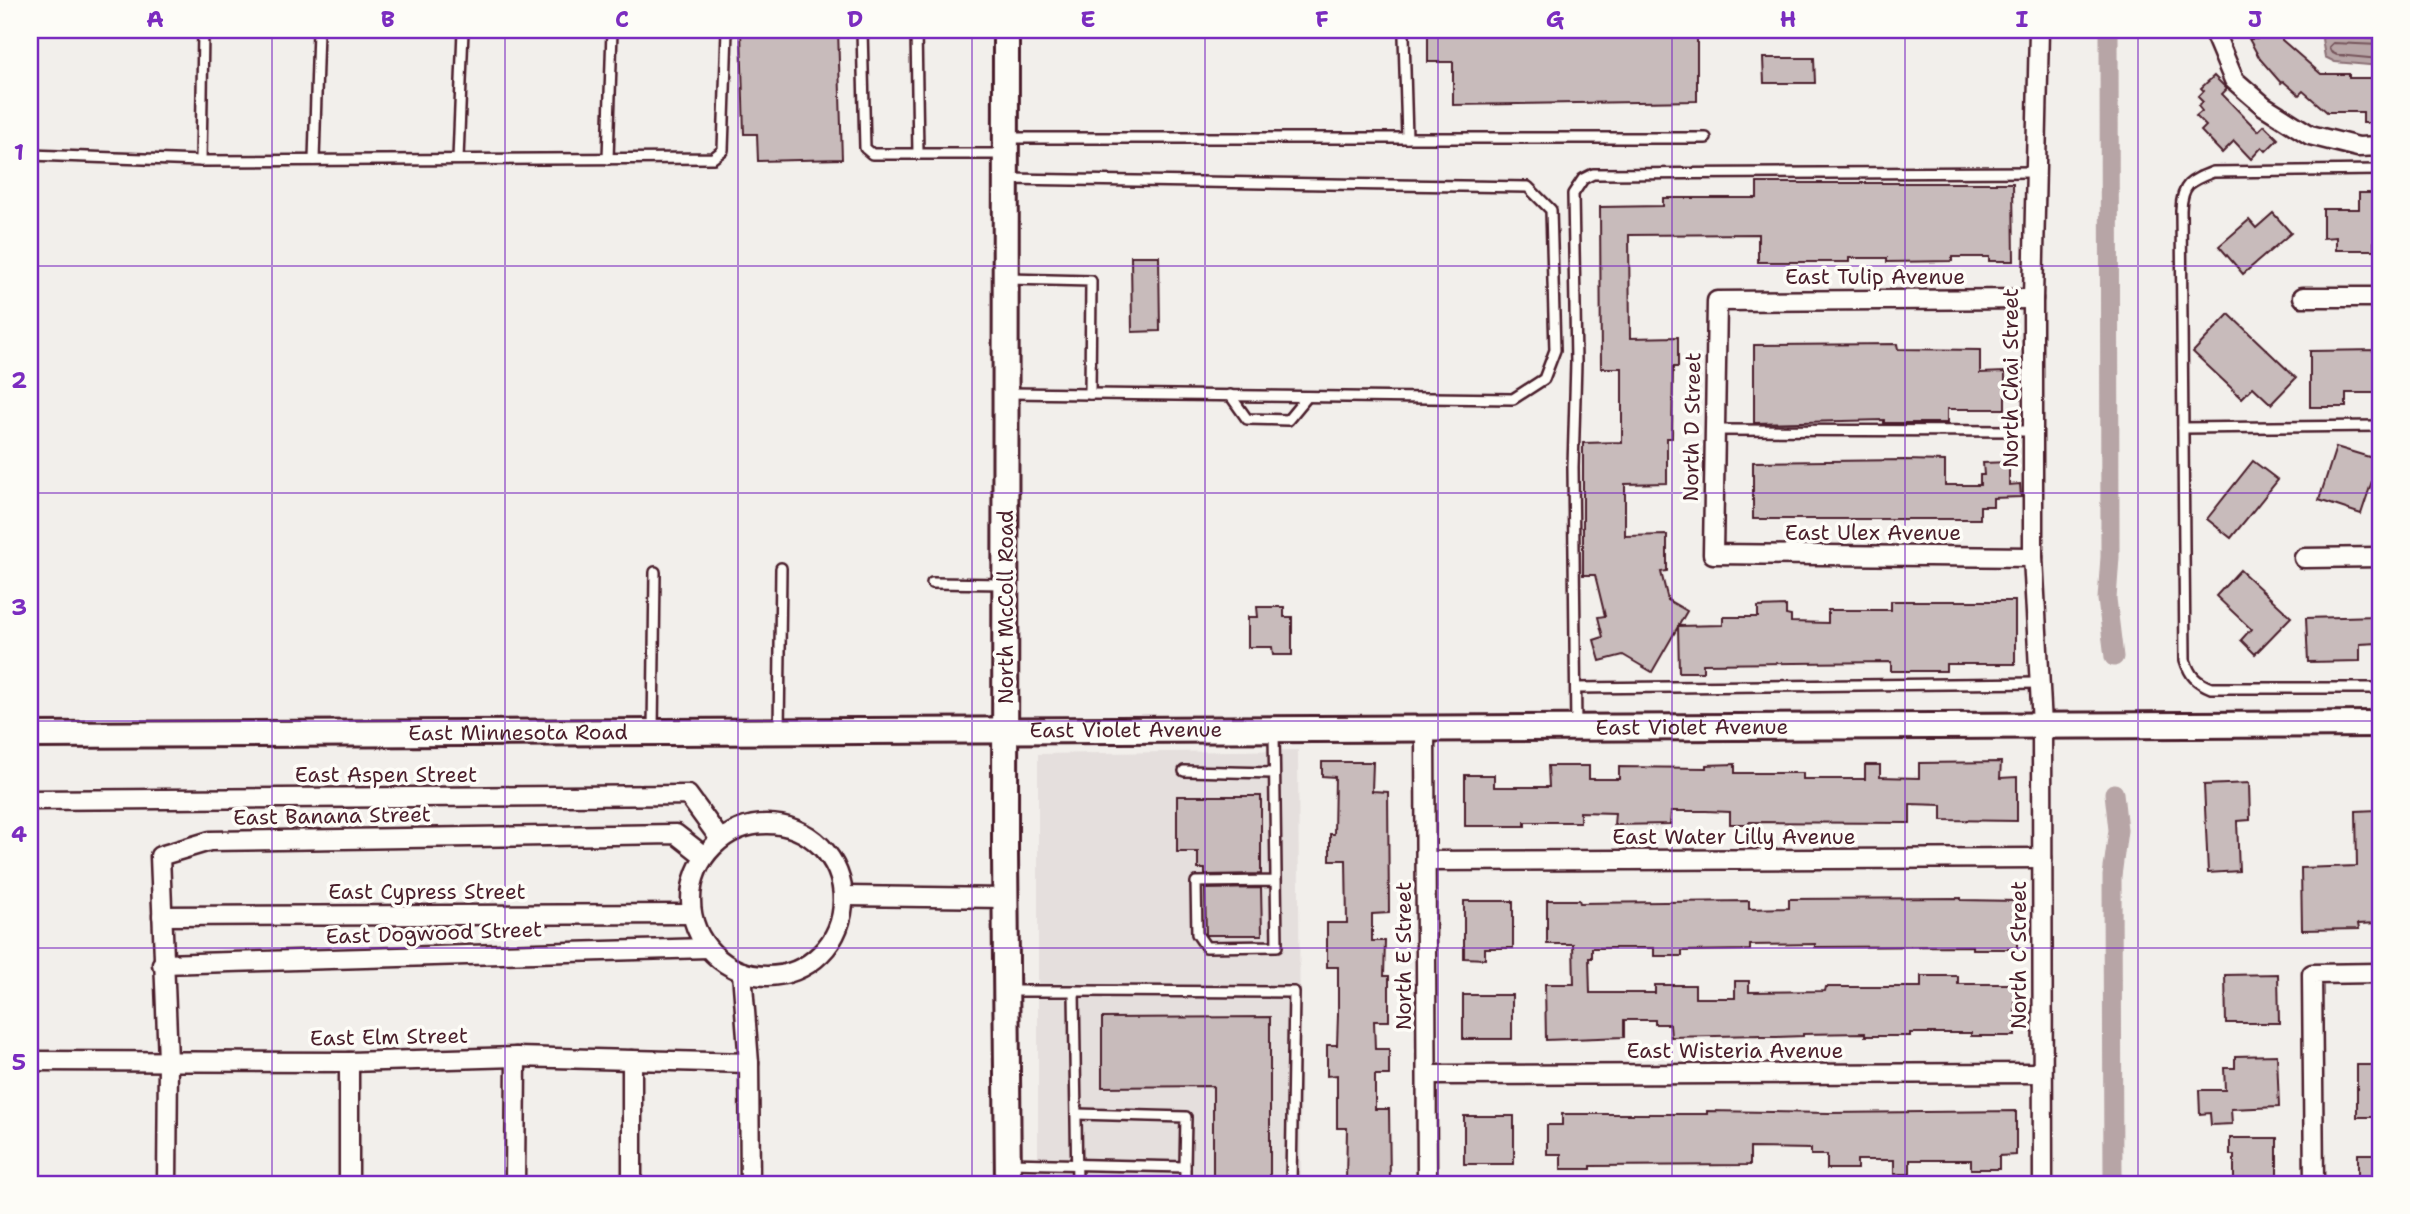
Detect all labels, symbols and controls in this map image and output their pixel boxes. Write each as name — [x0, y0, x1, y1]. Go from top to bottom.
text: A — [146, 4, 164, 34]
text: B — [381, 4, 395, 34]
text: C — [615, 4, 629, 34]
text: D — [847, 4, 863, 34]
text: E — [1080, 4, 1096, 34]
text: F — [1315, 4, 1329, 34]
text: G — [1546, 4, 1565, 34]
text: H — [1780, 4, 1796, 34]
text: I — [2016, 4, 2029, 34]
text: J — [2248, 4, 2262, 34]
text: 1 — [14, 137, 24, 167]
street label: East Tulip Avenue — [1785, 263, 1965, 291]
street label: North Chai Street — [1997, 288, 2025, 468]
street label: North D Street — [1677, 352, 1707, 502]
text: 2 — [11, 365, 27, 395]
street label: North McColl Road — [992, 510, 1020, 704]
street label: East Ulex Avenue — [1785, 519, 1961, 547]
text: 3 — [11, 592, 27, 622]
street label: East Violet Avenue — [1595, 713, 1789, 742]
street label: East Violet Avenue — [1029, 715, 1223, 744]
street label: East Minnesota Road — [408, 718, 628, 747]
street label: East Aspen Street — [295, 761, 477, 789]
street label: East Banana Street — [233, 800, 431, 832]
text: 4 — [11, 819, 27, 849]
street label: East Water Lilly Avenue — [1612, 823, 1856, 851]
street label: East Cypress Street — [328, 878, 526, 906]
street label: North C Street — [2005, 881, 2033, 1029]
street label: North E Street — [1390, 882, 1418, 1030]
street label: East Dogwood Street — [325, 915, 543, 951]
street label: East Elm Street — [310, 1022, 468, 1052]
street label: East Wisteria Avenue — [1627, 1037, 1843, 1065]
text: 5 — [12, 1047, 26, 1077]

